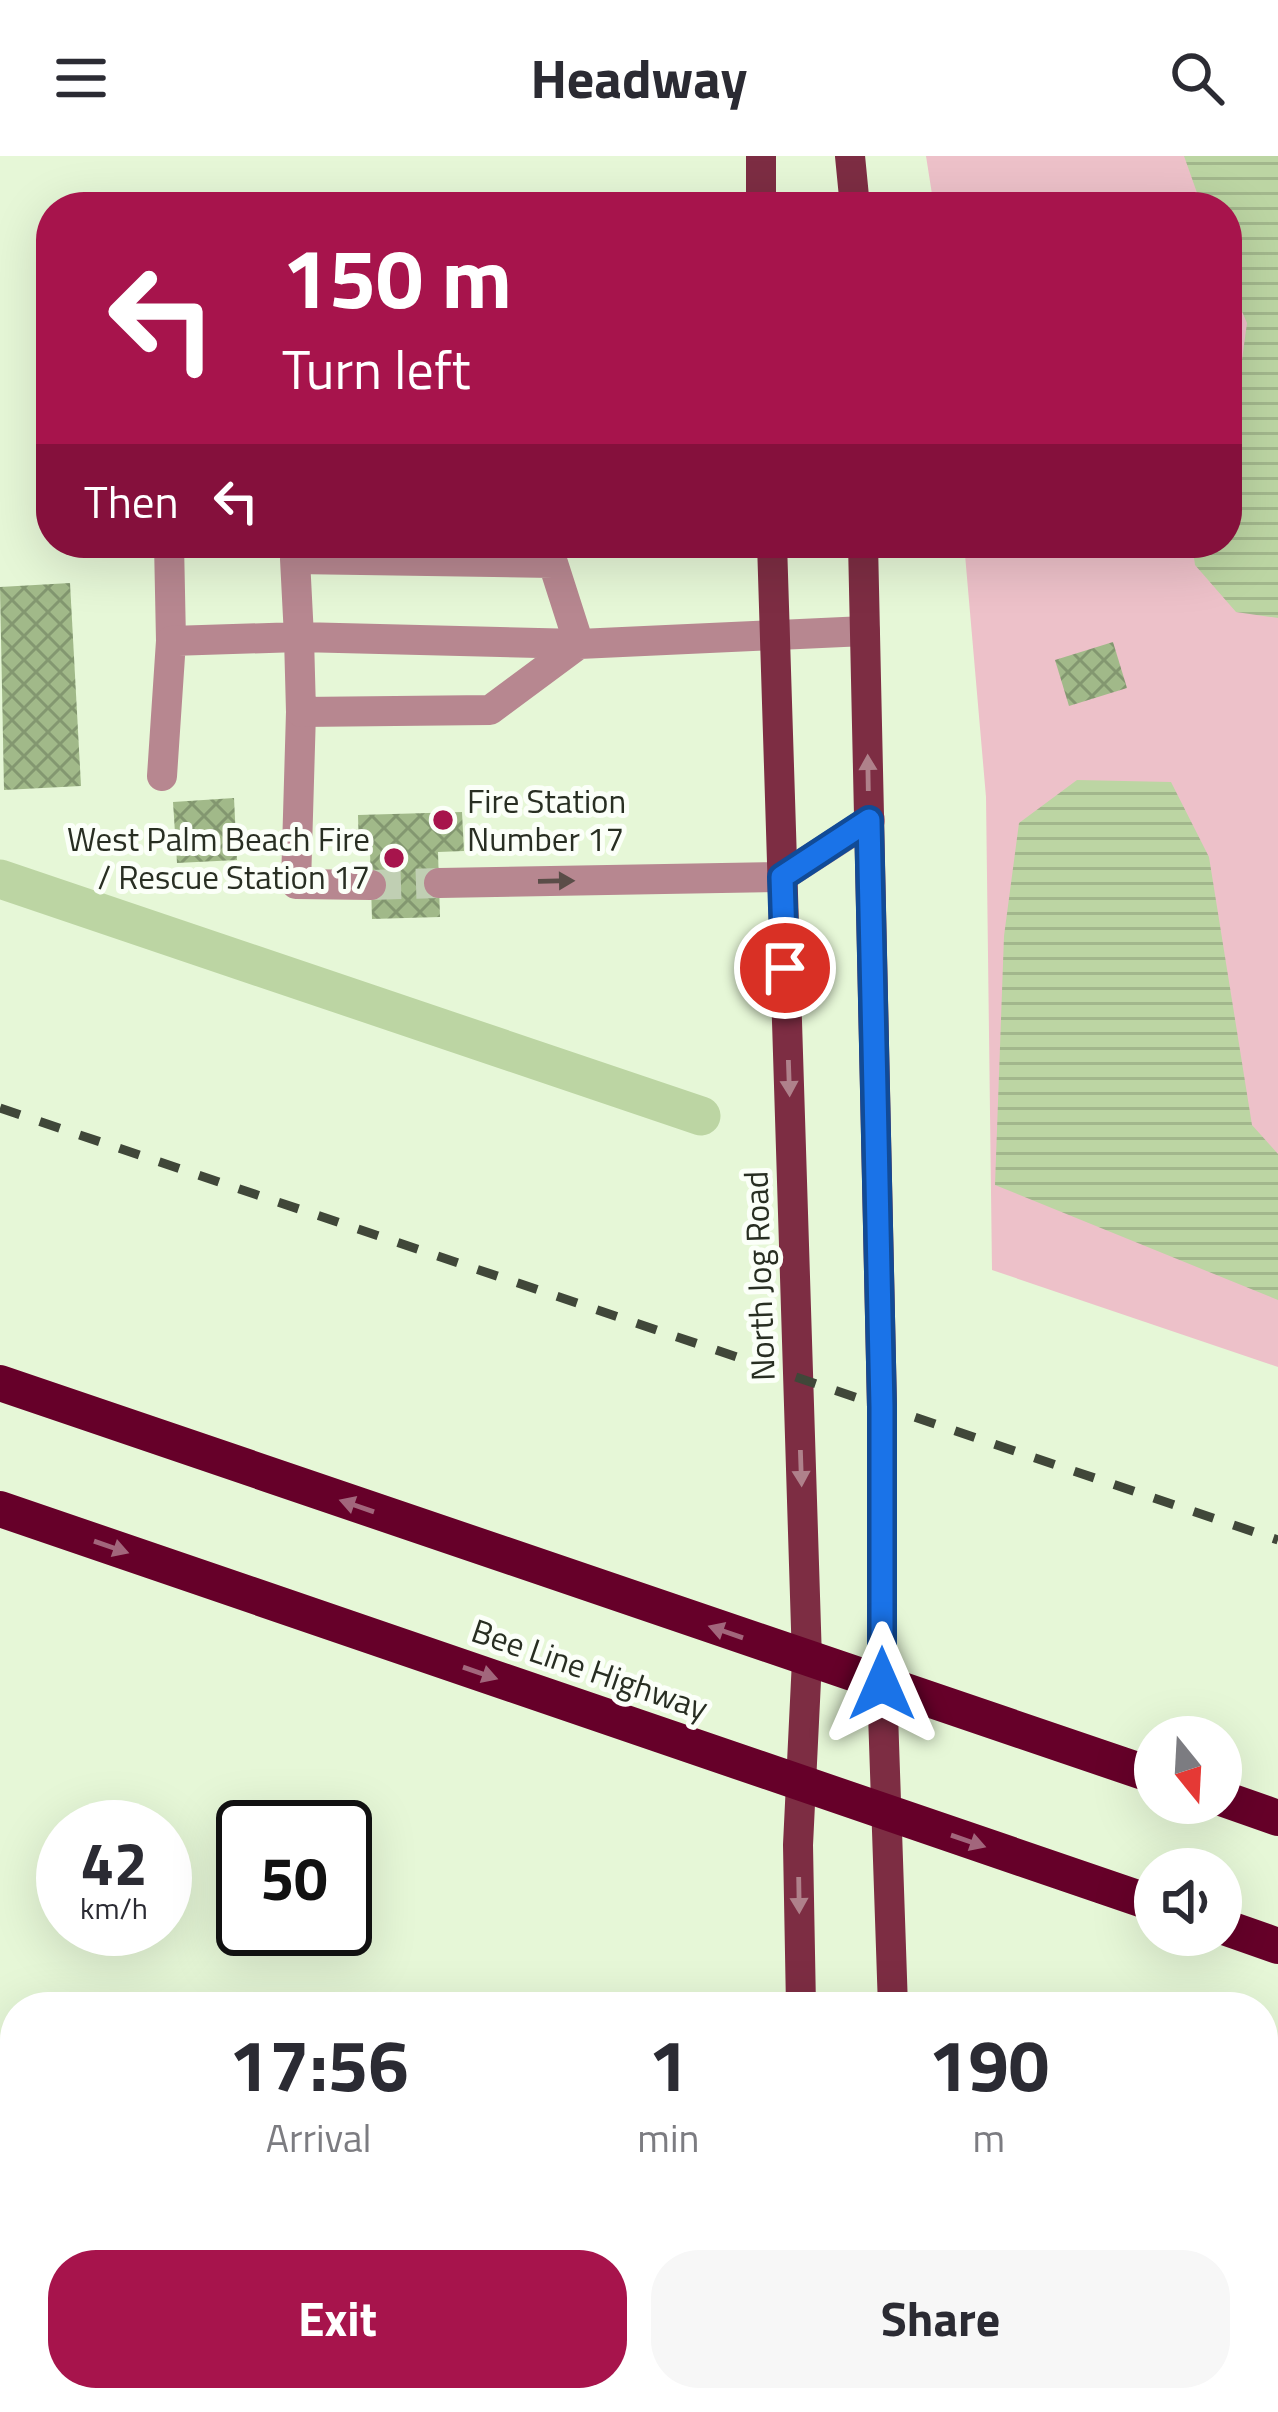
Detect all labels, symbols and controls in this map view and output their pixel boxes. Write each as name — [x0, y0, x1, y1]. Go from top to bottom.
text: Headway — [531, 37, 747, 119]
icon: menu — [48, 45, 114, 111]
icon: search — [1164, 45, 1230, 111]
text: 150 m — [282, 213, 512, 341]
icon: left — [84, 240, 240, 396]
text: Turn left — [282, 328, 471, 410]
text: Then — [84, 467, 179, 535]
icon: left — [203, 468, 269, 534]
one-way arrow — [859, 753, 878, 791]
place label: Fire Station Number 17 — [467, 776, 626, 864]
marker: Fire Station Number 17 — [430, 807, 456, 833]
place label: West Palm Beach Fire / Rescue Station 17 — [67, 814, 370, 902]
marker: West Palm Beach Fire / Rescue Station 17 — [381, 845, 407, 871]
one-way arrow — [537, 871, 575, 891]
pin — [734, 917, 836, 1019]
icon: arrive — [752, 935, 818, 1001]
one-way arrow — [779, 1060, 798, 1098]
street label: North Jog Road — [730, 1170, 788, 1382]
one-way arrow — [792, 1450, 811, 1488]
one-way arrow — [338, 1495, 374, 1514]
one-way arrow — [93, 1539, 129, 1557]
street label: Bee Line Highway — [465, 1605, 715, 1733]
position arrow — [819, 1621, 945, 1747]
one-way arrow — [707, 1622, 743, 1640]
one-way arrow — [462, 1664, 499, 1683]
north arrow — [1134, 1716, 1242, 1824]
map controls — [1134, 1716, 1242, 1956]
speed limit sign: 50 — [216, 1800, 372, 1956]
text: 42 — [80, 1817, 148, 1908]
one-way arrow — [950, 1832, 987, 1851]
button: sound — [1134, 1848, 1242, 1956]
one-way arrow — [790, 1877, 809, 1915]
text: km/h — [80, 1885, 148, 1931]
text: 17:56 — [229, 2009, 409, 2119]
text: 1 — [648, 2009, 689, 2119]
text: 190 — [928, 2009, 1049, 2119]
text: Arrival — [266, 2108, 372, 2167]
text: min — [637, 2108, 699, 2167]
text: m — [972, 2108, 1005, 2167]
button: Exit — [48, 2250, 627, 2388]
button: Share — [651, 2250, 1230, 2388]

